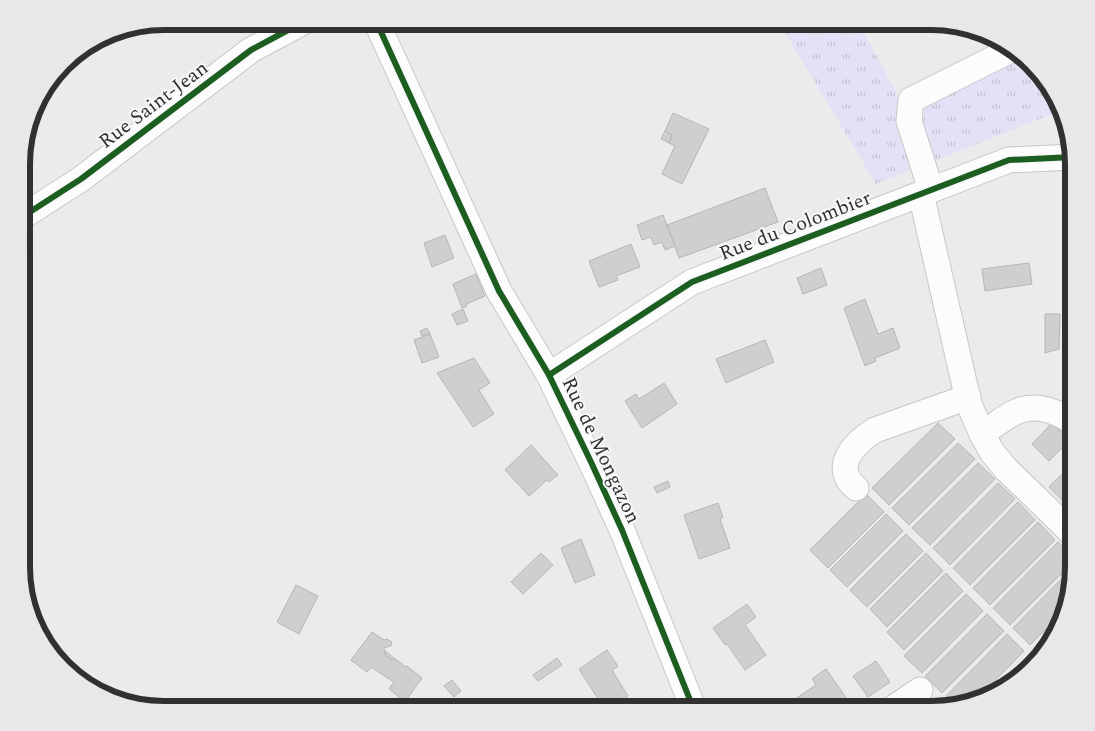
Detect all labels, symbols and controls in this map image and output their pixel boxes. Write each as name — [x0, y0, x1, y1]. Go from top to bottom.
street label: Rue Saint-Jean — [92, 54, 215, 156]
street label: Rue du Colombier — [715, 183, 876, 269]
street label: Rue de Mongazon — [554, 372, 648, 529]

